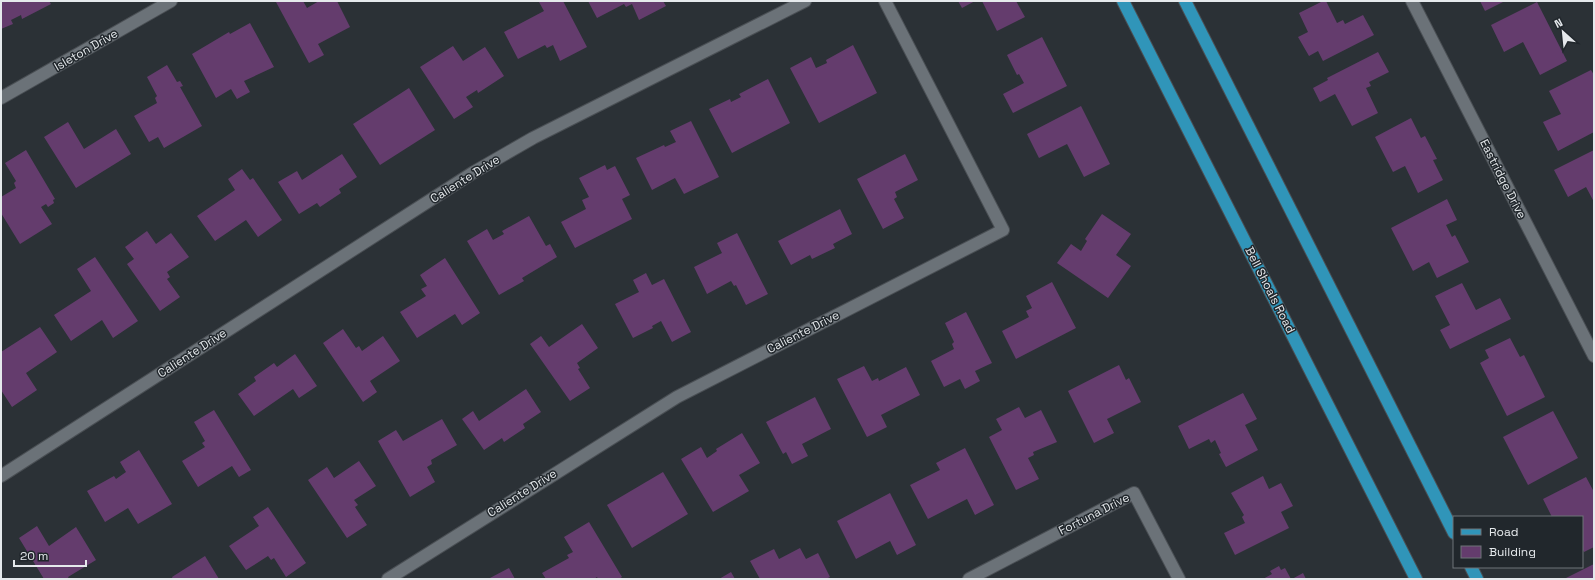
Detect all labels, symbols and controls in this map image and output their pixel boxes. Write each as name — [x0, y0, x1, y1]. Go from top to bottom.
north arrow — [1543, 12, 1583, 52]
text: N — [1552, 15, 1565, 31]
street label: Isleton Drive — [51, 25, 121, 75]
street label: Eastridge Drive — [1476, 137, 1530, 221]
street label: Caliente Drive — [427, 151, 503, 207]
street label: Bell Shoals Road — [1241, 244, 1299, 336]
street label: Caliente Drive — [764, 307, 842, 357]
street label: Caliente Drive — [155, 325, 229, 381]
street label: Caliente Drive — [484, 465, 560, 521]
street label: Fortuna Drive — [1056, 489, 1132, 539]
legend — [1453, 516, 1583, 568]
text: Road — [1489, 524, 1518, 540]
scale bar — [14, 542, 86, 568]
text: Building — [1489, 544, 1536, 560]
text: 20 m — [20, 548, 48, 564]

